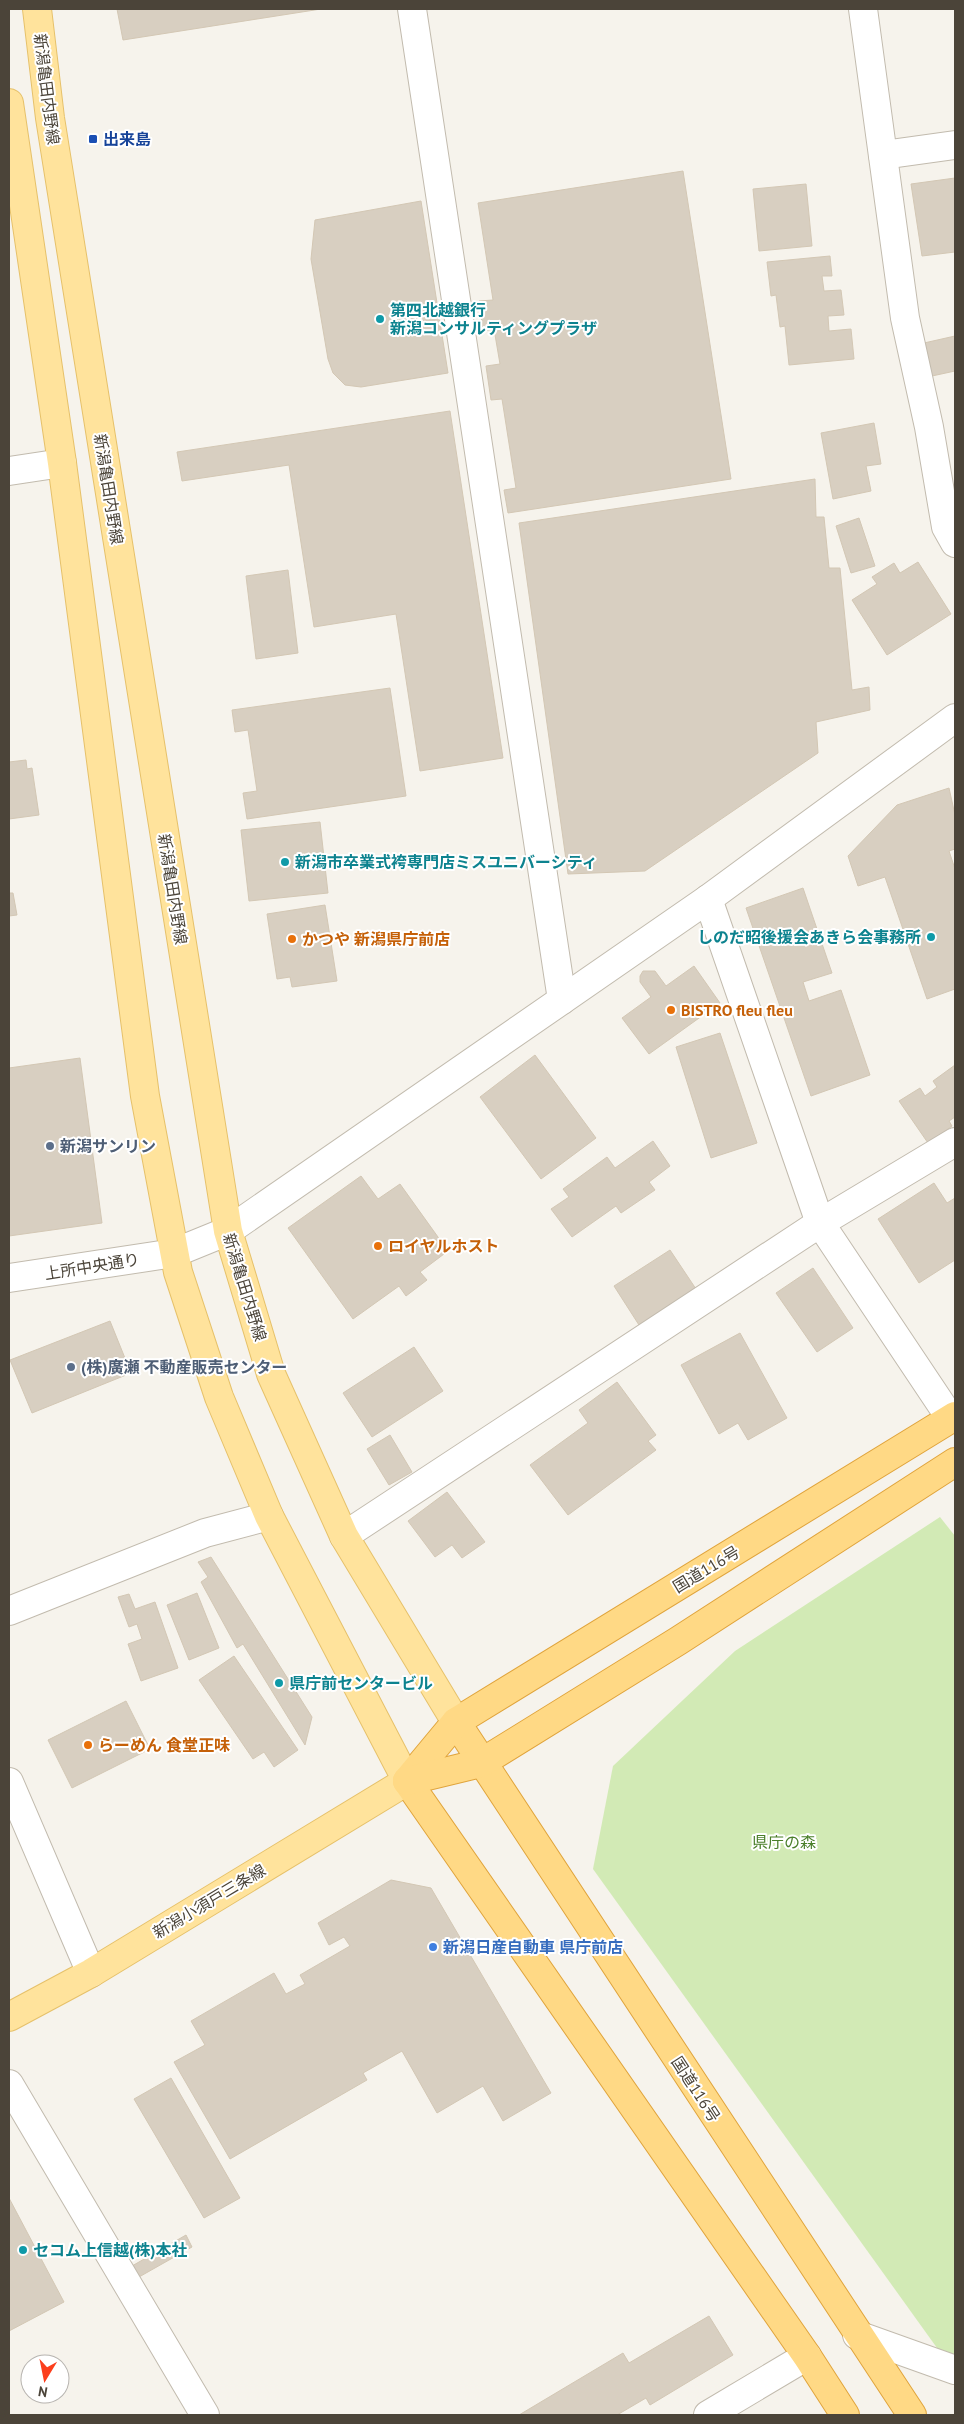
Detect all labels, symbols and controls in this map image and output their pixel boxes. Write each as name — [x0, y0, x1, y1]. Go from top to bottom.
street label: 新潟亀田内野線 — [30, 32, 64, 146]
place label: 出来島 — [103, 129, 151, 149]
marker: 出来島 — [87, 133, 99, 145]
place label: 第四北越銀行 新潟コンサルティングプラザ — [390, 300, 597, 338]
marker: 第四北越銀行 新潟コンサルティングプラザ — [374, 313, 386, 325]
street label: 新潟亀田内野線 — [90, 432, 128, 546]
street label: 新潟亀田内野線 — [154, 832, 192, 946]
place label: 新潟市卒業式袴専門店ミスユニバーシティ — [295, 852, 598, 872]
marker: 新潟市卒業式袴専門店ミスユニバーシティ — [279, 856, 291, 868]
place label: しのだ昭後援会あきら会事務所 — [697, 927, 921, 947]
place label: かつや 新潟県庁前店 — [302, 929, 450, 949]
marker: しのだ昭後援会あきら会事務所 — [925, 931, 937, 943]
marker: かつや 新潟県庁前店 — [286, 933, 298, 945]
place label: BISTRO fleu fleu — [681, 1000, 793, 1020]
marker: BISTRO fleu fleu — [665, 1004, 677, 1016]
place label: 新潟サンリン — [60, 1136, 156, 1156]
marker: 新潟サンリン — [44, 1140, 56, 1152]
street label: 新潟亀田内野線 — [219, 1231, 271, 1343]
place label: ロイヤルホスト — [388, 1236, 500, 1256]
marker: ロイヤルホスト — [372, 1240, 384, 1252]
street label: 上所中央通り — [43, 1249, 141, 1283]
place label: (株)廣瀬 不動産販売センター — [81, 1357, 288, 1377]
marker: (株)廣瀬 不動産販売センター — [65, 1361, 77, 1373]
street label: 国道116号 — [669, 1541, 743, 1597]
place label: 県庁前センタービル — [289, 1673, 433, 1693]
marker: 県庁前センタービル — [273, 1677, 285, 1689]
place label: らーめん 食堂正味 — [98, 1735, 230, 1755]
marker: らーめん 食堂正味 — [82, 1739, 94, 1751]
park label: 県庁の森 — [752, 1832, 816, 1852]
street label: 新潟小須戸三条線 — [149, 1859, 269, 1943]
place label: 新潟日産自動車 県庁前店 — [443, 1937, 623, 1957]
marker: 新潟日産自動車 県庁前店 — [427, 1941, 439, 1953]
street label: 国道116号 — [667, 2052, 725, 2126]
place label: セコム上信越(株)本社 — [33, 2240, 187, 2260]
marker: セコム上信越(株)本社 — [17, 2244, 29, 2256]
north arrow — [20, 2354, 70, 2404]
text: N — [37, 2382, 49, 2401]

